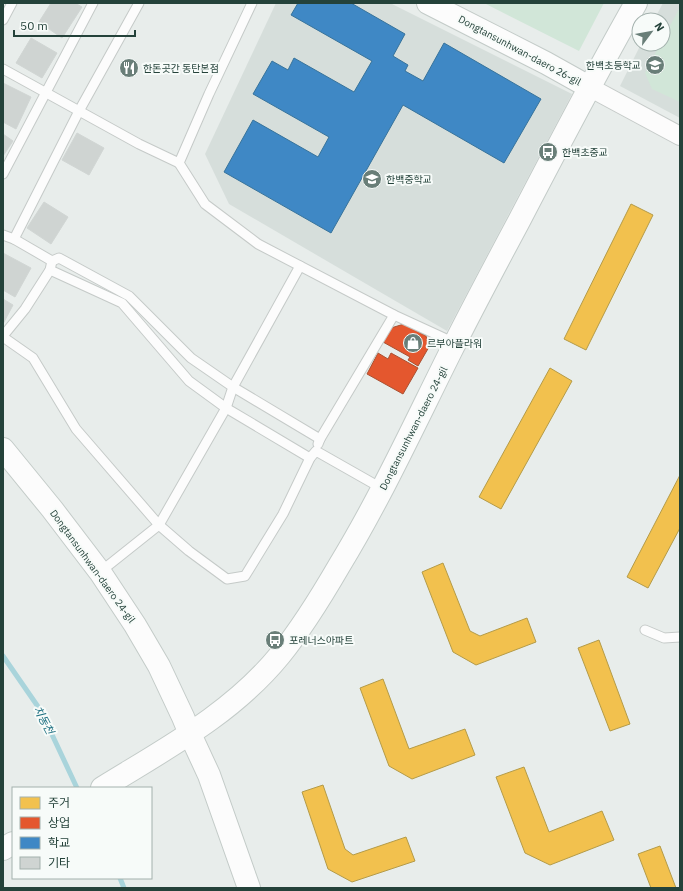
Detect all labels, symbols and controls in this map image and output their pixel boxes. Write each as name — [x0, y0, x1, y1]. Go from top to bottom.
scale bar — [14, 12, 135, 38]
north arrow — [631, 12, 671, 52]
street label: Dongtansunhwan-daero 26-gil — [456, 13, 584, 88]
text: 50 m — [20, 18, 48, 33]
text: N — [651, 20, 668, 34]
school or university icon: 한백초등학교 — [644, 54, 666, 76]
restaurant icon: 한돈곳간 동탄본점 — [118, 57, 140, 79]
place label: 한백초등학교 — [586, 59, 641, 72]
place label: 한돈곳간 동탄본점 — [143, 62, 219, 75]
bus stop icon: 한백초중교 — [537, 141, 559, 163]
place label: 한백초중교 — [562, 146, 608, 159]
school or university icon: 한백중학교 — [361, 168, 383, 190]
place label: 한백중학교 — [386, 173, 432, 186]
shop icon: 르부아플라워 — [402, 332, 424, 354]
place label: 르부아플라워 — [427, 337, 482, 350]
street label: Dongtansunhwan-daero 24-gil — [377, 364, 450, 492]
street label: Dongtansunhwan-daero 24-gil — [47, 507, 138, 626]
bus stop icon: 포레너스아파트 — [264, 629, 286, 651]
place label: 포레너스아파트 — [289, 634, 353, 647]
water label: 치동천 — [31, 703, 58, 738]
legend — [12, 787, 152, 879]
text: 주거 — [48, 795, 70, 810]
text: 상업 — [48, 815, 70, 830]
text: 학교 — [48, 835, 70, 850]
text: 기타 — [48, 855, 70, 870]

